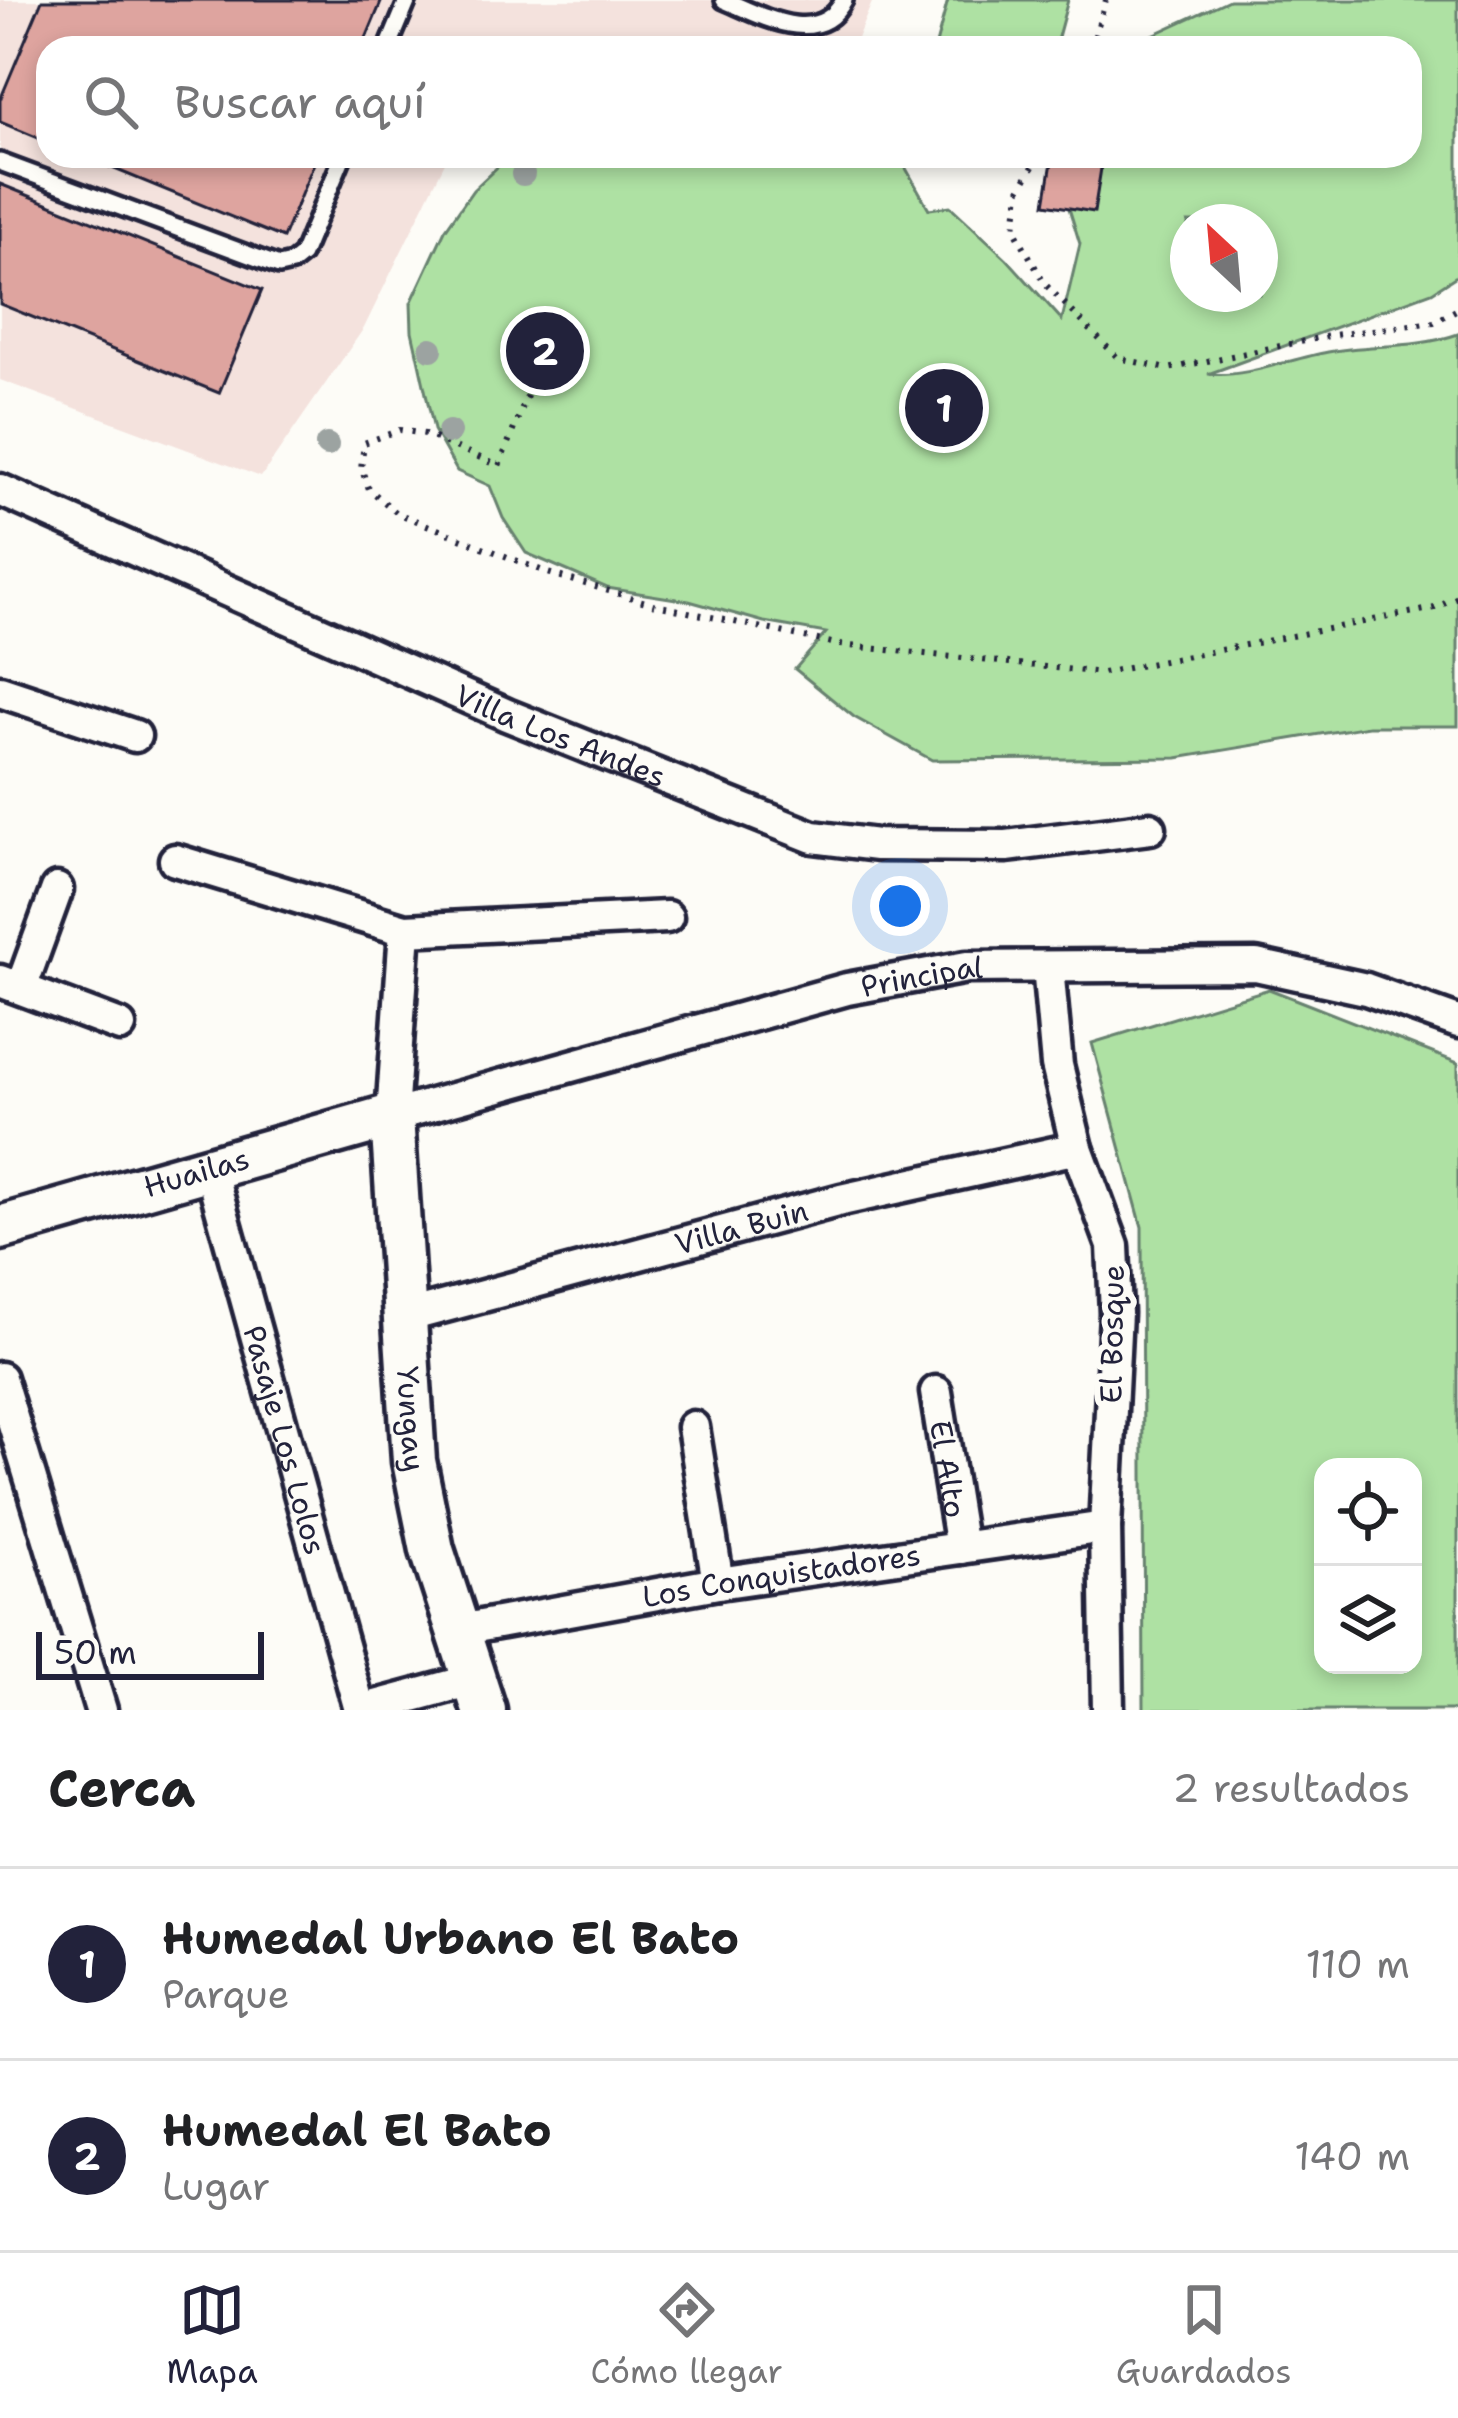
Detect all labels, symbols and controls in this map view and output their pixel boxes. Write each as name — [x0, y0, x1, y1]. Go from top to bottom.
search box — [36, 36, 1422, 168]
icon: search — [78, 69, 144, 135]
text: Buscar aquí — [174, 72, 426, 132]
north arrow — [1170, 204, 1278, 312]
pin: 2 — [506, 306, 584, 396]
pin: 1 — [905, 363, 983, 453]
street label: Villa Los Andes — [449, 674, 672, 797]
your location — [870, 876, 930, 936]
street label: Principal — [857, 946, 983, 1007]
street label: Huailas — [138, 1137, 254, 1207]
street label: Villa Buin — [670, 1189, 812, 1264]
street label: El Bosque — [1090, 1264, 1134, 1404]
street label: Pasaje Los Lolos — [234, 1320, 336, 1559]
street label: Yungay — [388, 1365, 436, 1475]
street label: El Alto — [920, 1417, 976, 1521]
map controls — [1314, 1458, 1422, 1674]
button: locate — [1314, 1458, 1422, 1566]
street label: Los Conquistadores — [639, 1533, 923, 1617]
button: layers — [1314, 1566, 1422, 1674]
scale bar — [36, 1626, 264, 1679]
text: 50 m — [54, 1630, 137, 1675]
text: Cerca — [48, 1754, 195, 1822]
text: 2 resultados — [1172, 1762, 1410, 1814]
text: Humedal Urbano El Bato — [162, 1908, 739, 1968]
text: 1 — [78, 1938, 96, 1990]
text: 110 m — [1306, 1938, 1410, 1990]
text: Parque — [162, 1968, 290, 2020]
text: Humedal El Bato — [162, 2100, 552, 2160]
text: 2 — [73, 2130, 101, 2182]
text: 140 m — [1294, 2130, 1410, 2182]
text: Lugar — [162, 2160, 270, 2212]
tab: Mapa — [166, 2277, 258, 2394]
tab: Cómo llegar — [591, 2277, 783, 2394]
tab: Guardados — [1116, 2277, 1292, 2394]

